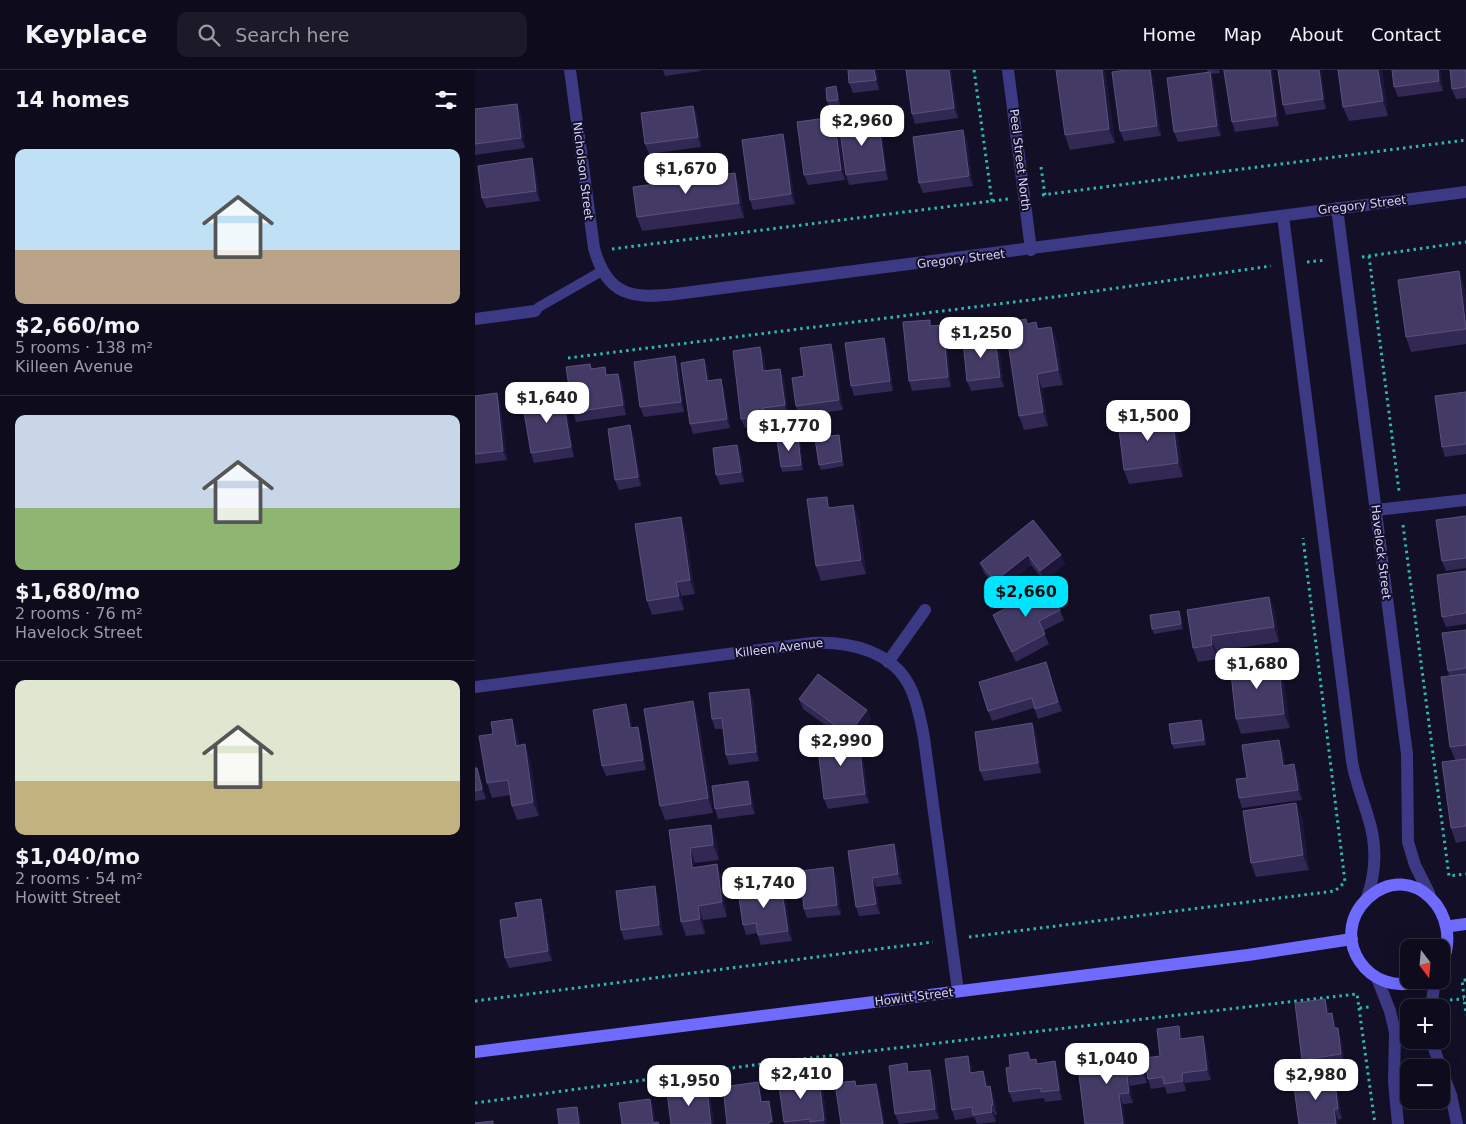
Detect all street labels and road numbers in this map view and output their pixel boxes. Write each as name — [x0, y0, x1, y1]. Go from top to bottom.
street label: Peel Street North — [1007, 108, 1033, 212]
street label: Nicholson Street — [570, 121, 596, 221]
street label: Gregory Street — [1317, 193, 1407, 217]
street label: Gregory Street — [916, 247, 1006, 271]
street label: Havelock Street — [1368, 504, 1394, 600]
street label: Killeen Avenue — [734, 636, 824, 660]
street label: Howitt Street — [874, 985, 954, 1009]

